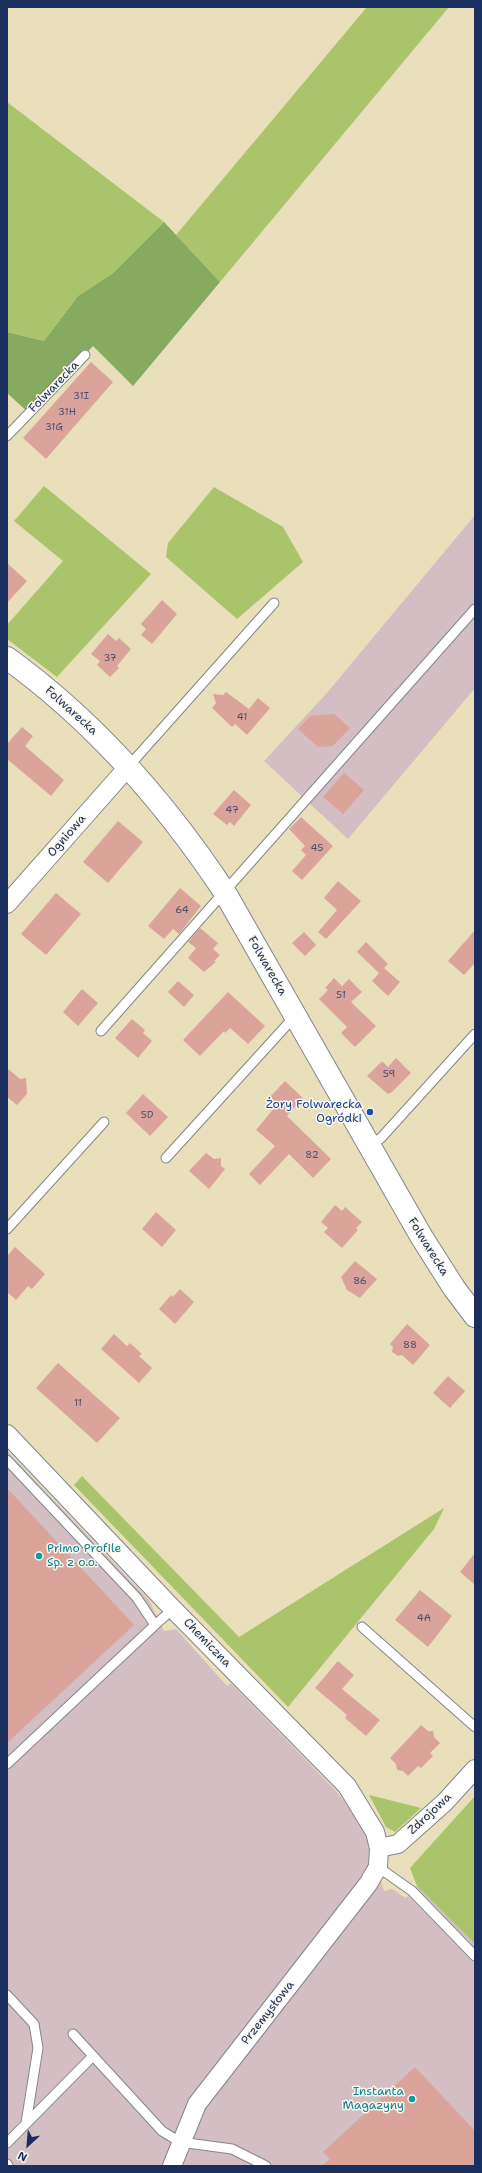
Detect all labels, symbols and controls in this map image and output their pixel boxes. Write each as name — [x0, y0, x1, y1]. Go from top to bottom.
street label: Folwarecka — [26, 358, 82, 416]
house number: 31I — [73, 390, 89, 402]
house number: 31H — [58, 406, 76, 418]
house number: 31G — [45, 421, 63, 433]
house number: 37 — [103, 652, 117, 664]
street label: Folwarecka — [42, 684, 100, 738]
house number: 41 — [237, 711, 247, 723]
house number: 47 — [225, 804, 239, 816]
street label: Ogniowa — [45, 812, 89, 860]
house number: 45 — [311, 842, 323, 854]
house number: 64 — [175, 904, 189, 916]
street label: Folwarecka — [244, 934, 290, 998]
house number: 51 — [336, 989, 346, 1001]
house number: 59 — [383, 1068, 395, 1080]
place label: Żory Folwarecka Ogródki — [266, 1098, 362, 1126]
marker: Żory Folwarecka Ogródki — [365, 1107, 375, 1117]
house number: 5D — [141, 1109, 153, 1121]
house number: 82 — [305, 1149, 319, 1161]
street label: Folwarecka — [404, 1215, 452, 1279]
house number: 86 — [353, 1275, 367, 1287]
house number: 88 — [403, 1339, 417, 1351]
house number: 11 — [74, 1397, 82, 1409]
place label: Primo Profile Sp. z o.o. — [47, 1542, 121, 1570]
marker: Primo Profile Sp. z o.o. — [34, 1551, 44, 1561]
house number: 4A — [417, 1612, 431, 1624]
street label: Chemiczna — [180, 1616, 234, 1670]
street label: Zdrojowa — [405, 1790, 455, 1838]
street label: Przemysłowa — [239, 1978, 297, 2048]
place label: Instanta Magazyny — [343, 2085, 404, 2113]
marker: Instanta Magazyny — [407, 2094, 417, 2104]
north arrow — [8, 2125, 48, 2165]
text: N — [15, 2148, 30, 2165]

